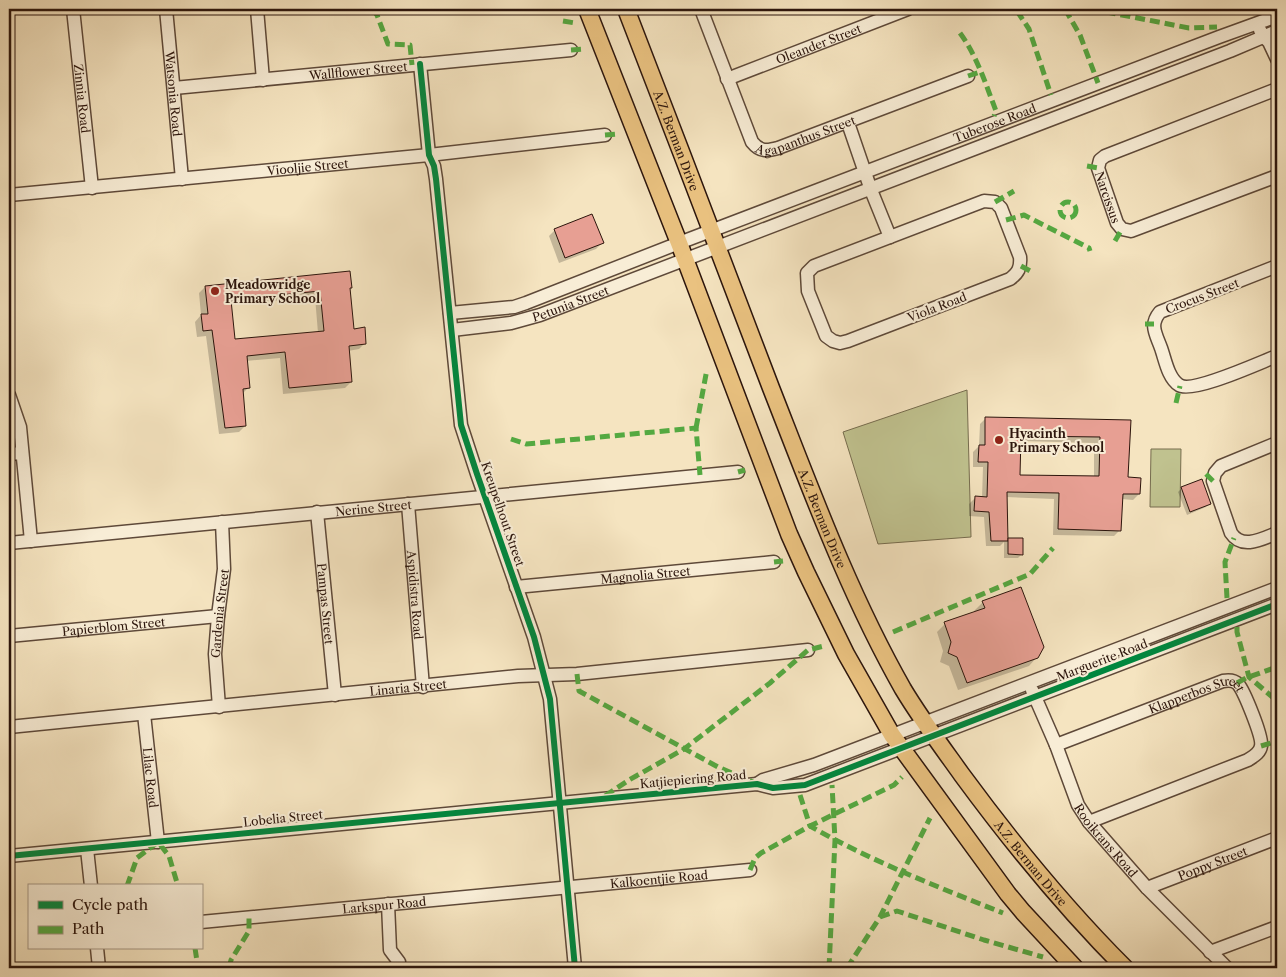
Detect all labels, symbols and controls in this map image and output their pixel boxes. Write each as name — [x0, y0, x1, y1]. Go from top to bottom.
street label: Oleander Street — [774, 20, 864, 67]
street label: Watsonia Road — [162, 49, 186, 138]
street label: Wallflower Street — [307, 58, 409, 83]
street label: Zinnia Road — [71, 63, 94, 135]
street label: A.Z. Berman Drive — [650, 87, 703, 193]
street label: Tuberose Road — [951, 100, 1039, 145]
street label: Agapanthus Street — [752, 112, 858, 158]
street label: Viooljie Street — [265, 155, 350, 178]
street label: Narcissus — [1092, 169, 1124, 225]
street label: Crocus Street — [1163, 275, 1242, 317]
place label: Meadowridge Primary School — [225, 277, 320, 306]
street label: Petunia Street — [530, 282, 611, 324]
marker: Meadowridge Primary School — [209, 285, 221, 297]
street label: Viola Road — [904, 289, 969, 326]
place label: Hyacinth Primary School — [1009, 426, 1104, 455]
marker: Hyacinth Primary School — [993, 434, 1005, 446]
street label: Kreupelhout Street — [478, 460, 528, 569]
street label: A.Z. Berman Drive — [795, 465, 850, 571]
street label: Nerine Street — [334, 496, 413, 519]
street label: Aspidistra Road — [404, 548, 427, 641]
street label: Pampas Street — [315, 562, 338, 646]
street label: Magnolia Street — [600, 563, 692, 586]
street label: Gardenia Street — [207, 567, 232, 659]
street label: Papierblom Street — [61, 614, 167, 638]
street label: Marguerite Road — [1054, 635, 1150, 684]
street label: Klapperbos Street — [1146, 673, 1249, 716]
street label: Linaria Street — [369, 676, 448, 698]
street label: Lilac Road — [140, 747, 162, 809]
street label: Katjiepiering Road — [639, 767, 748, 791]
street label: Rooikrans Road — [1071, 801, 1142, 880]
street label: Lobelia Street — [243, 806, 324, 830]
street label: A.Z. Berman Drive — [991, 817, 1071, 909]
street label: Poppy Street — [1176, 842, 1250, 883]
street label: Kalkoentjie Road — [609, 866, 709, 891]
legend — [28, 884, 202, 950]
street label: Larkspur Road — [342, 893, 427, 916]
text: Cycle path — [72, 895, 149, 914]
text: Path — [72, 919, 105, 938]

